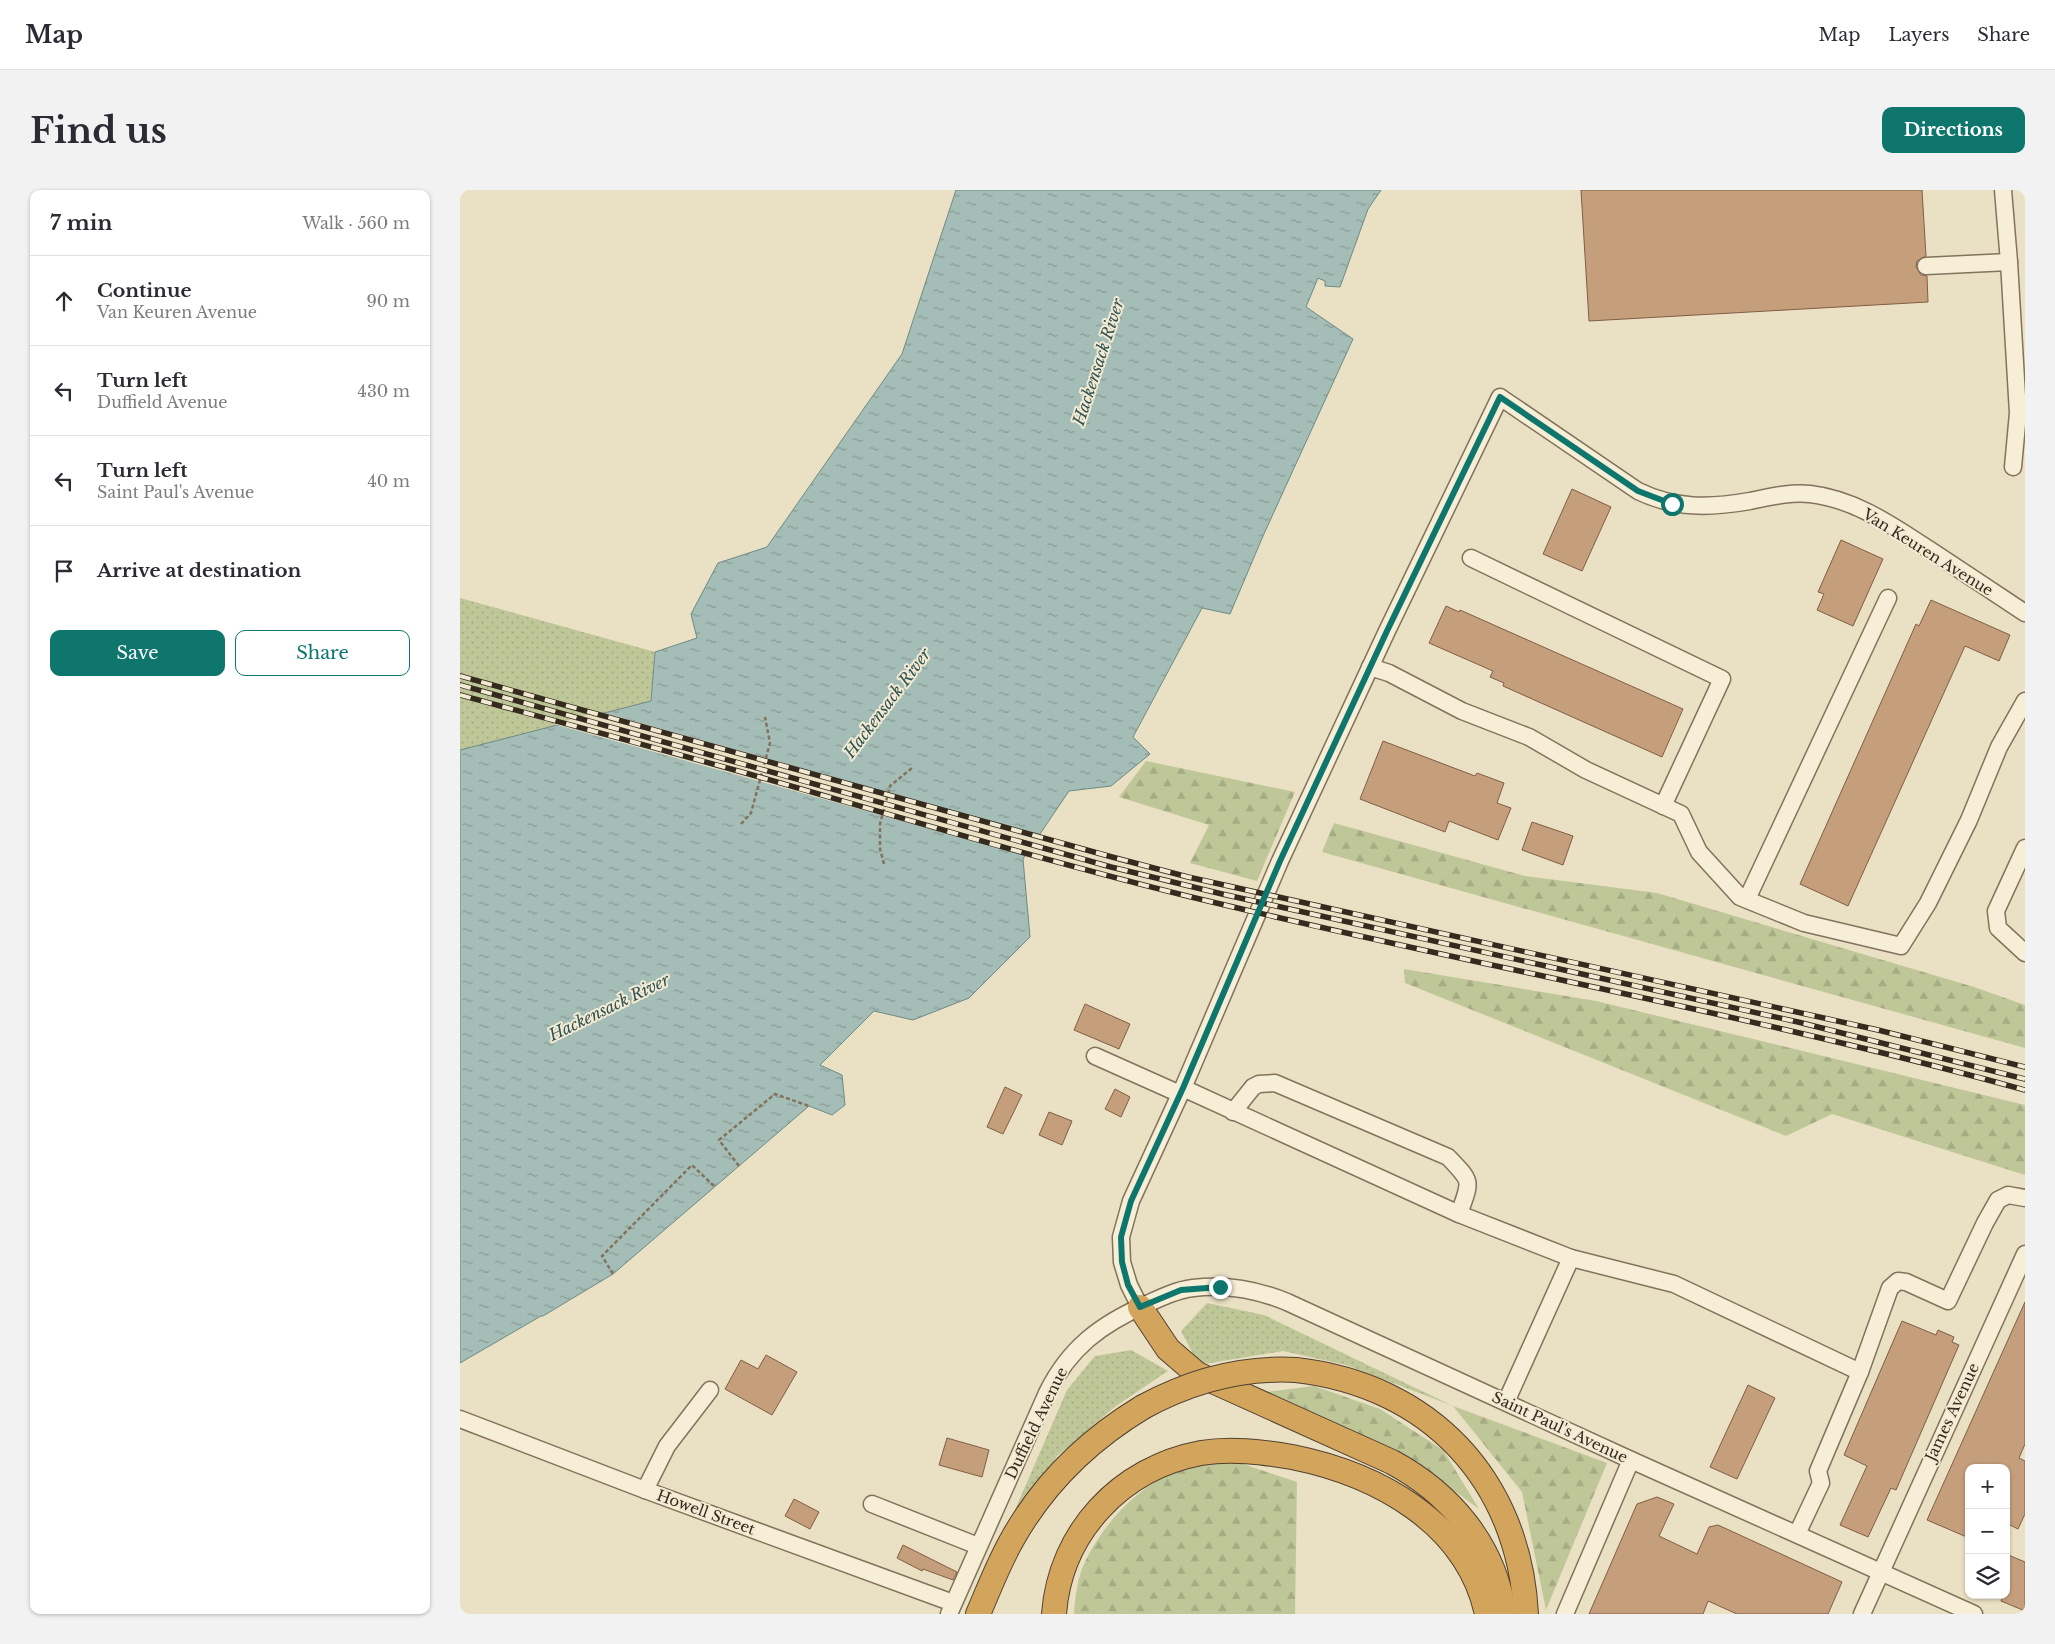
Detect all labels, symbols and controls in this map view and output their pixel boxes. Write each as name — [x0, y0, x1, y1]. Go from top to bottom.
text: Map — [25, 20, 83, 49]
text: Map — [1819, 24, 1860, 46]
text: Layers — [1888, 24, 1949, 46]
text: Share — [1977, 24, 2030, 46]
button: Directions — [1882, 107, 2025, 153]
text: Find us — [30, 109, 167, 152]
text: 7 min — [50, 210, 113, 236]
text: Walk · 560 m — [303, 213, 410, 233]
text: Continue — [97, 279, 192, 302]
icon: ahead — [50, 287, 78, 315]
text: 90 m — [367, 291, 410, 311]
water label: Hackensack River — [1068, 296, 1128, 429]
text: Van Keuren Avenue — [97, 302, 257, 322]
text: Turn left — [97, 369, 188, 392]
icon: left — [50, 377, 78, 405]
text: 430 m — [358, 381, 410, 401]
text: Duffield Avenue — [97, 392, 227, 412]
text: Turn left — [97, 459, 188, 482]
icon: left — [50, 467, 78, 495]
text: 40 m — [367, 471, 410, 491]
text: Saint Paul's Avenue — [97, 482, 254, 502]
route start — [1661, 493, 1684, 516]
street label: Van Keuren Avenue — [1859, 504, 1997, 600]
icon: arrive — [50, 557, 78, 585]
text: Arrive at destination — [97, 559, 301, 582]
button: Save — [50, 630, 225, 676]
button: Share — [235, 630, 410, 676]
water label: Hackensack River — [839, 644, 935, 763]
water label: Hackensack River — [544, 969, 673, 1045]
route end — [1209, 1276, 1232, 1299]
street label: James Avenue — [1920, 1360, 1983, 1466]
street label: Duffield Avenue — [1001, 1364, 1071, 1482]
street label: Saint Paul's Avenue — [1489, 1387, 1631, 1467]
map controls — [1965, 1464, 2010, 1599]
button: + — [1965, 1464, 2010, 1509]
street label: Howell Street — [654, 1485, 758, 1539]
button: − — [1965, 1509, 2010, 1554]
button: layers — [1965, 1554, 2010, 1599]

